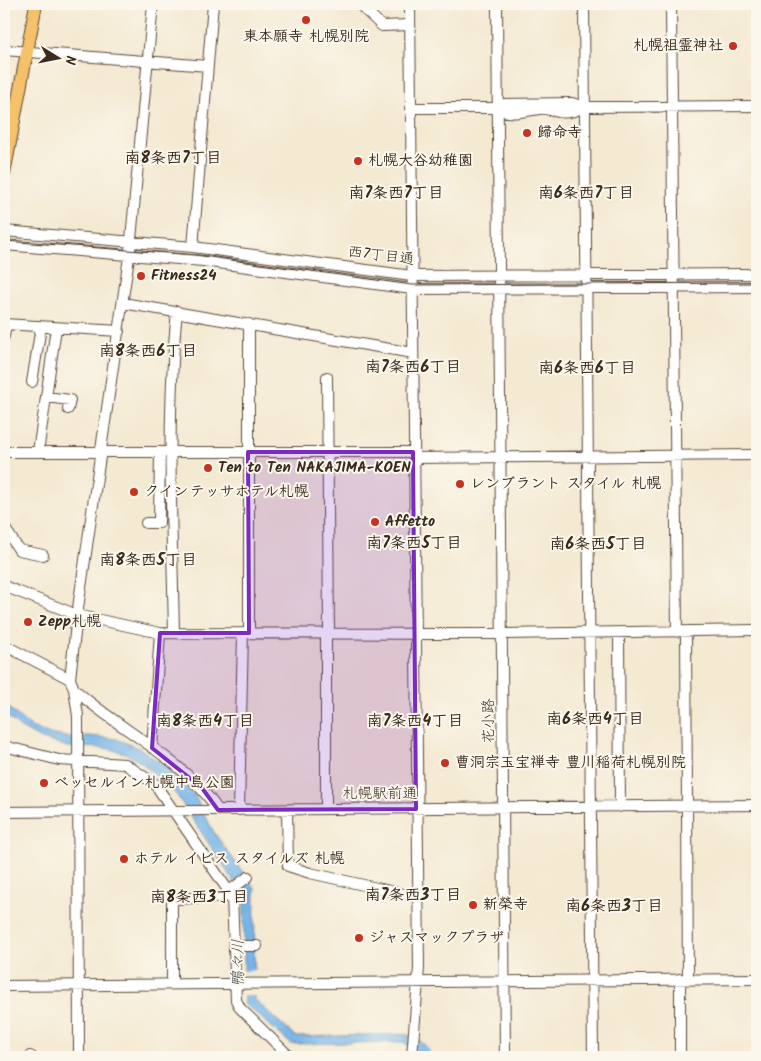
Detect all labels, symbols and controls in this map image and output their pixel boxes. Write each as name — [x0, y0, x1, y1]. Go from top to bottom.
marker: 東本願寺 札幌別院 — [300, 14, 312, 26]
place label: 東本願寺 札幌別院 — [243, 25, 369, 49]
north arrow — [32, 32, 82, 82]
place label: 札幌祖霊神社 — [633, 34, 723, 58]
marker: 札幌祖霊神社 — [727, 40, 739, 52]
text: N — [58, 54, 81, 67]
place label: 歸命寺 — [537, 121, 582, 145]
marker: 歸命寺 — [521, 127, 533, 139]
district label: 南8条西7丁目 — [125, 146, 222, 171]
place label: 札幌大谷幼稚園 — [368, 149, 473, 173]
marker: 札幌大谷幼稚園 — [352, 155, 364, 167]
district label: 南7条西7丁目 — [348, 181, 444, 206]
district label: 南6条西7丁目 — [538, 181, 634, 206]
street label: 西7丁目通 — [346, 240, 416, 272]
place label: Fitness24 — [151, 264, 216, 288]
marker: Fitness24 — [135, 270, 147, 282]
district label: 南8条西6丁目 — [99, 339, 197, 364]
district label: 南7条西6丁目 — [365, 355, 461, 380]
district label: 南6条西6丁目 — [538, 356, 636, 381]
place label: Ten to Ten NAKAJIMA-KOEN — [218, 456, 411, 480]
marker: Ten to Ten NAKAJIMA-KOEN — [202, 462, 214, 474]
place label: レンブラント スタイル 札幌 — [470, 472, 661, 496]
marker: レンブラント スタイル 札幌 — [454, 478, 466, 490]
place label: クインテッサホテル札幌 — [144, 480, 309, 504]
marker: クインテッサホテル札幌 — [128, 486, 140, 498]
place label: Affetto — [385, 510, 435, 534]
marker: Affetto — [369, 516, 381, 528]
district label: 南7条西5丁目 — [366, 531, 462, 556]
district label: 南6条西5丁目 — [550, 532, 646, 557]
district label: 南8条西5丁目 — [99, 548, 197, 573]
place label: Zepp札幌 — [38, 610, 101, 634]
marker: Zepp札幌 — [22, 616, 34, 628]
street label: 花小路 — [477, 698, 501, 744]
district label: 南6条西4丁目 — [546, 707, 644, 732]
district label: 南8条西4丁目 — [156, 709, 254, 734]
district label: 南7条西4丁目 — [367, 709, 463, 734]
place label: 曹洞宗玉宝禅寺 豊川稲荷札幌別院 — [455, 751, 686, 775]
marker: 曹洞宗玉宝禅寺 豊川稲荷札幌別院 — [439, 757, 451, 769]
place label: ベッセルイン札幌中島公園 — [54, 771, 235, 795]
marker: ベッセルイン札幌中島公園 — [38, 777, 50, 789]
street label: 札幌駅前通 — [342, 782, 418, 806]
place label: ホテル イビス スタイルズ 札幌 — [134, 847, 345, 871]
marker: ホテル イビス スタイルズ 札幌 — [118, 853, 130, 865]
district label: 南7条西3丁目 — [365, 883, 461, 908]
district label: 南8条西3丁目 — [150, 885, 248, 910]
place label: 新榮寺 — [483, 893, 528, 917]
district label: 南6条西3丁目 — [565, 894, 663, 919]
marker: 新榮寺 — [467, 899, 479, 911]
place label: ジャスマックプラザ — [369, 926, 504, 950]
marker: ジャスマックプラザ — [353, 932, 365, 944]
water label: 鴨々川 — [226, 939, 251, 987]

